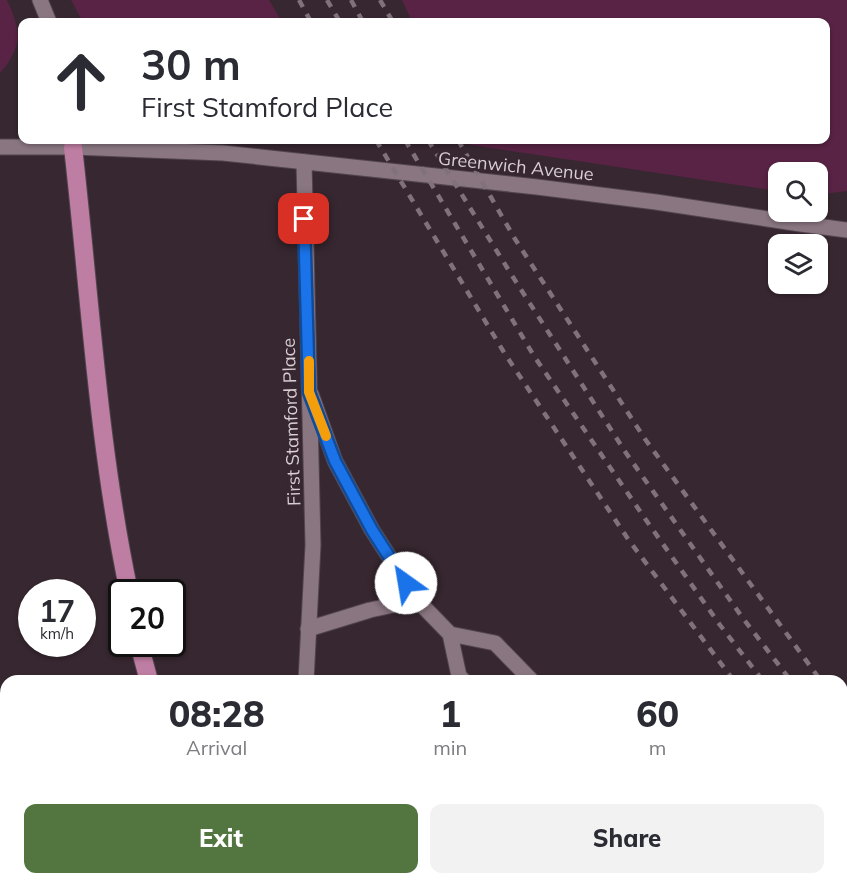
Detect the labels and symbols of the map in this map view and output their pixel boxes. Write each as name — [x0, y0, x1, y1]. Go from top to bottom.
street label: Greenwich Avenue — [437, 146, 595, 186]
pin — [278, 193, 329, 244]
street label: First Stamford Place — [277, 338, 305, 506]
position arrow — [374, 551, 438, 615]
speed limit sign: 20 — [108, 579, 186, 657]

